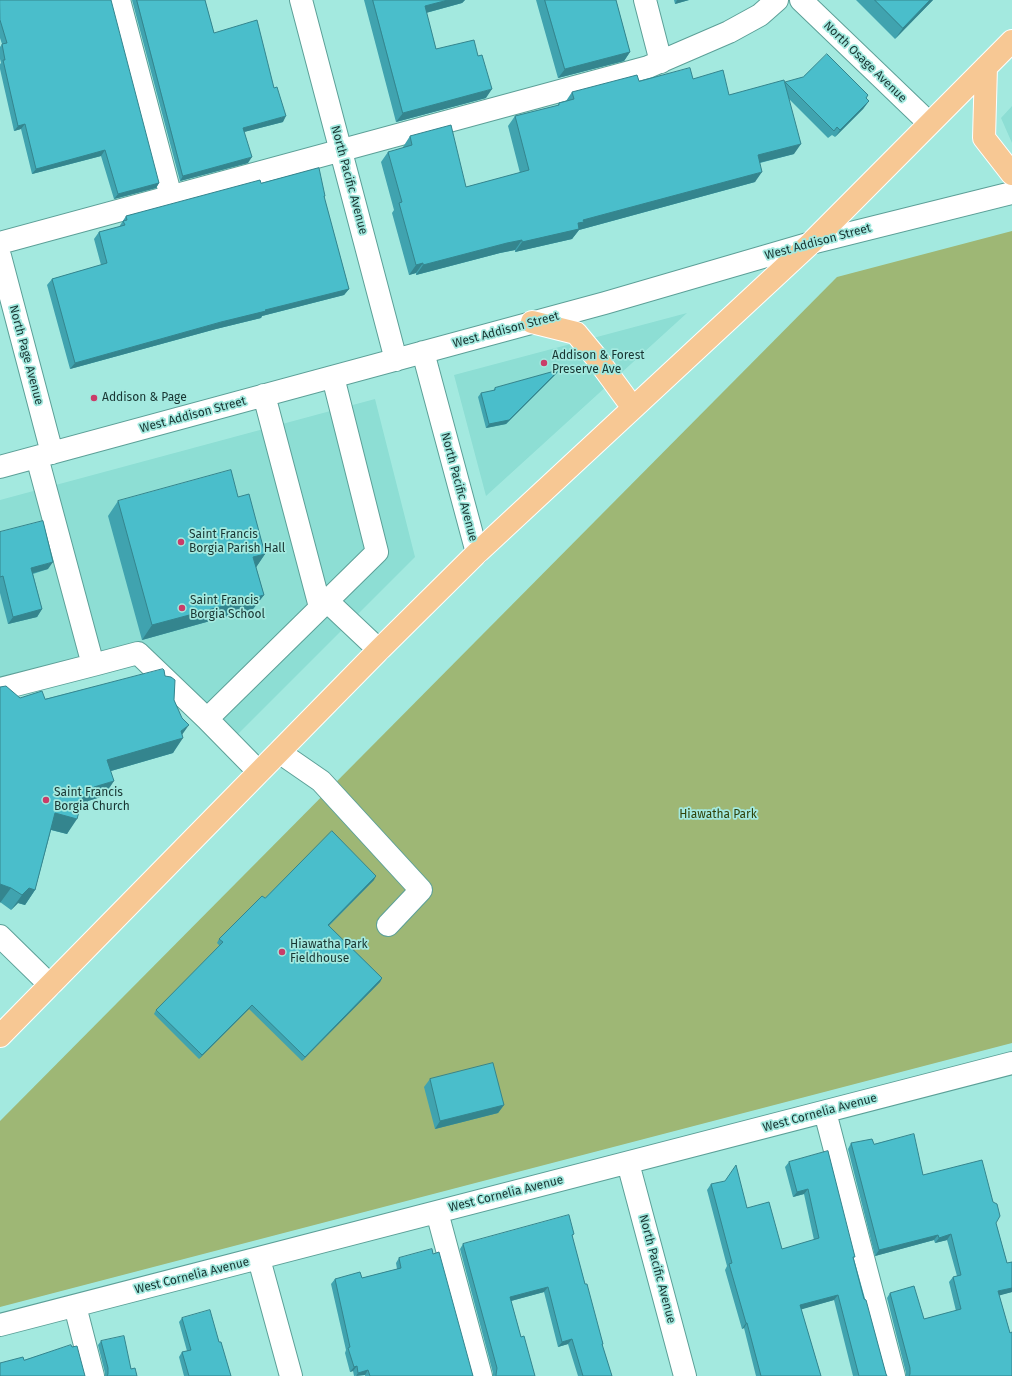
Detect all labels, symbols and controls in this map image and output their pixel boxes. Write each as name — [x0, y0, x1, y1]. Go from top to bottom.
street label: North Osage Avenue — [820, 19, 910, 105]
street label: North Pacific Avenue — [328, 124, 370, 236]
street label: West Addison Street — [763, 221, 873, 263]
street label: North Page Avenue — [6, 304, 46, 406]
street label: West Addison Street — [451, 309, 561, 351]
place label: Addison & Forest Preserve Ave — [552, 349, 645, 377]
marker: Addison & Forest Preserve Ave — [539, 358, 549, 368]
place label: Addison & Page — [102, 391, 187, 405]
marker: Addison & Page — [89, 393, 99, 403]
street label: West Addison Street — [138, 394, 248, 436]
street label: North Pacific Avenue — [438, 431, 480, 543]
place label: Saint Francis Borgia Parish Hall — [189, 528, 285, 556]
marker: Saint Francis Borgia Parish Hall — [176, 537, 186, 547]
place label: Saint Francis Borgia School — [190, 594, 265, 622]
marker: Saint Francis Borgia School — [177, 603, 187, 613]
place label: Saint Francis Borgia Church — [54, 786, 130, 814]
marker: Saint Francis Borgia Church — [41, 795, 51, 805]
park label: Hiawatha Park — [679, 808, 757, 822]
place label: Hiawatha Park Fieldhouse — [290, 938, 368, 966]
marker: Hiawatha Park Fieldhouse — [277, 947, 287, 957]
street label: West Cornelia Avenue — [761, 1091, 879, 1135]
street label: West Cornelia Avenue — [447, 1173, 565, 1215]
street label: North Pacific Avenue — [636, 1213, 678, 1325]
street label: West Cornelia Avenue — [133, 1255, 251, 1297]

